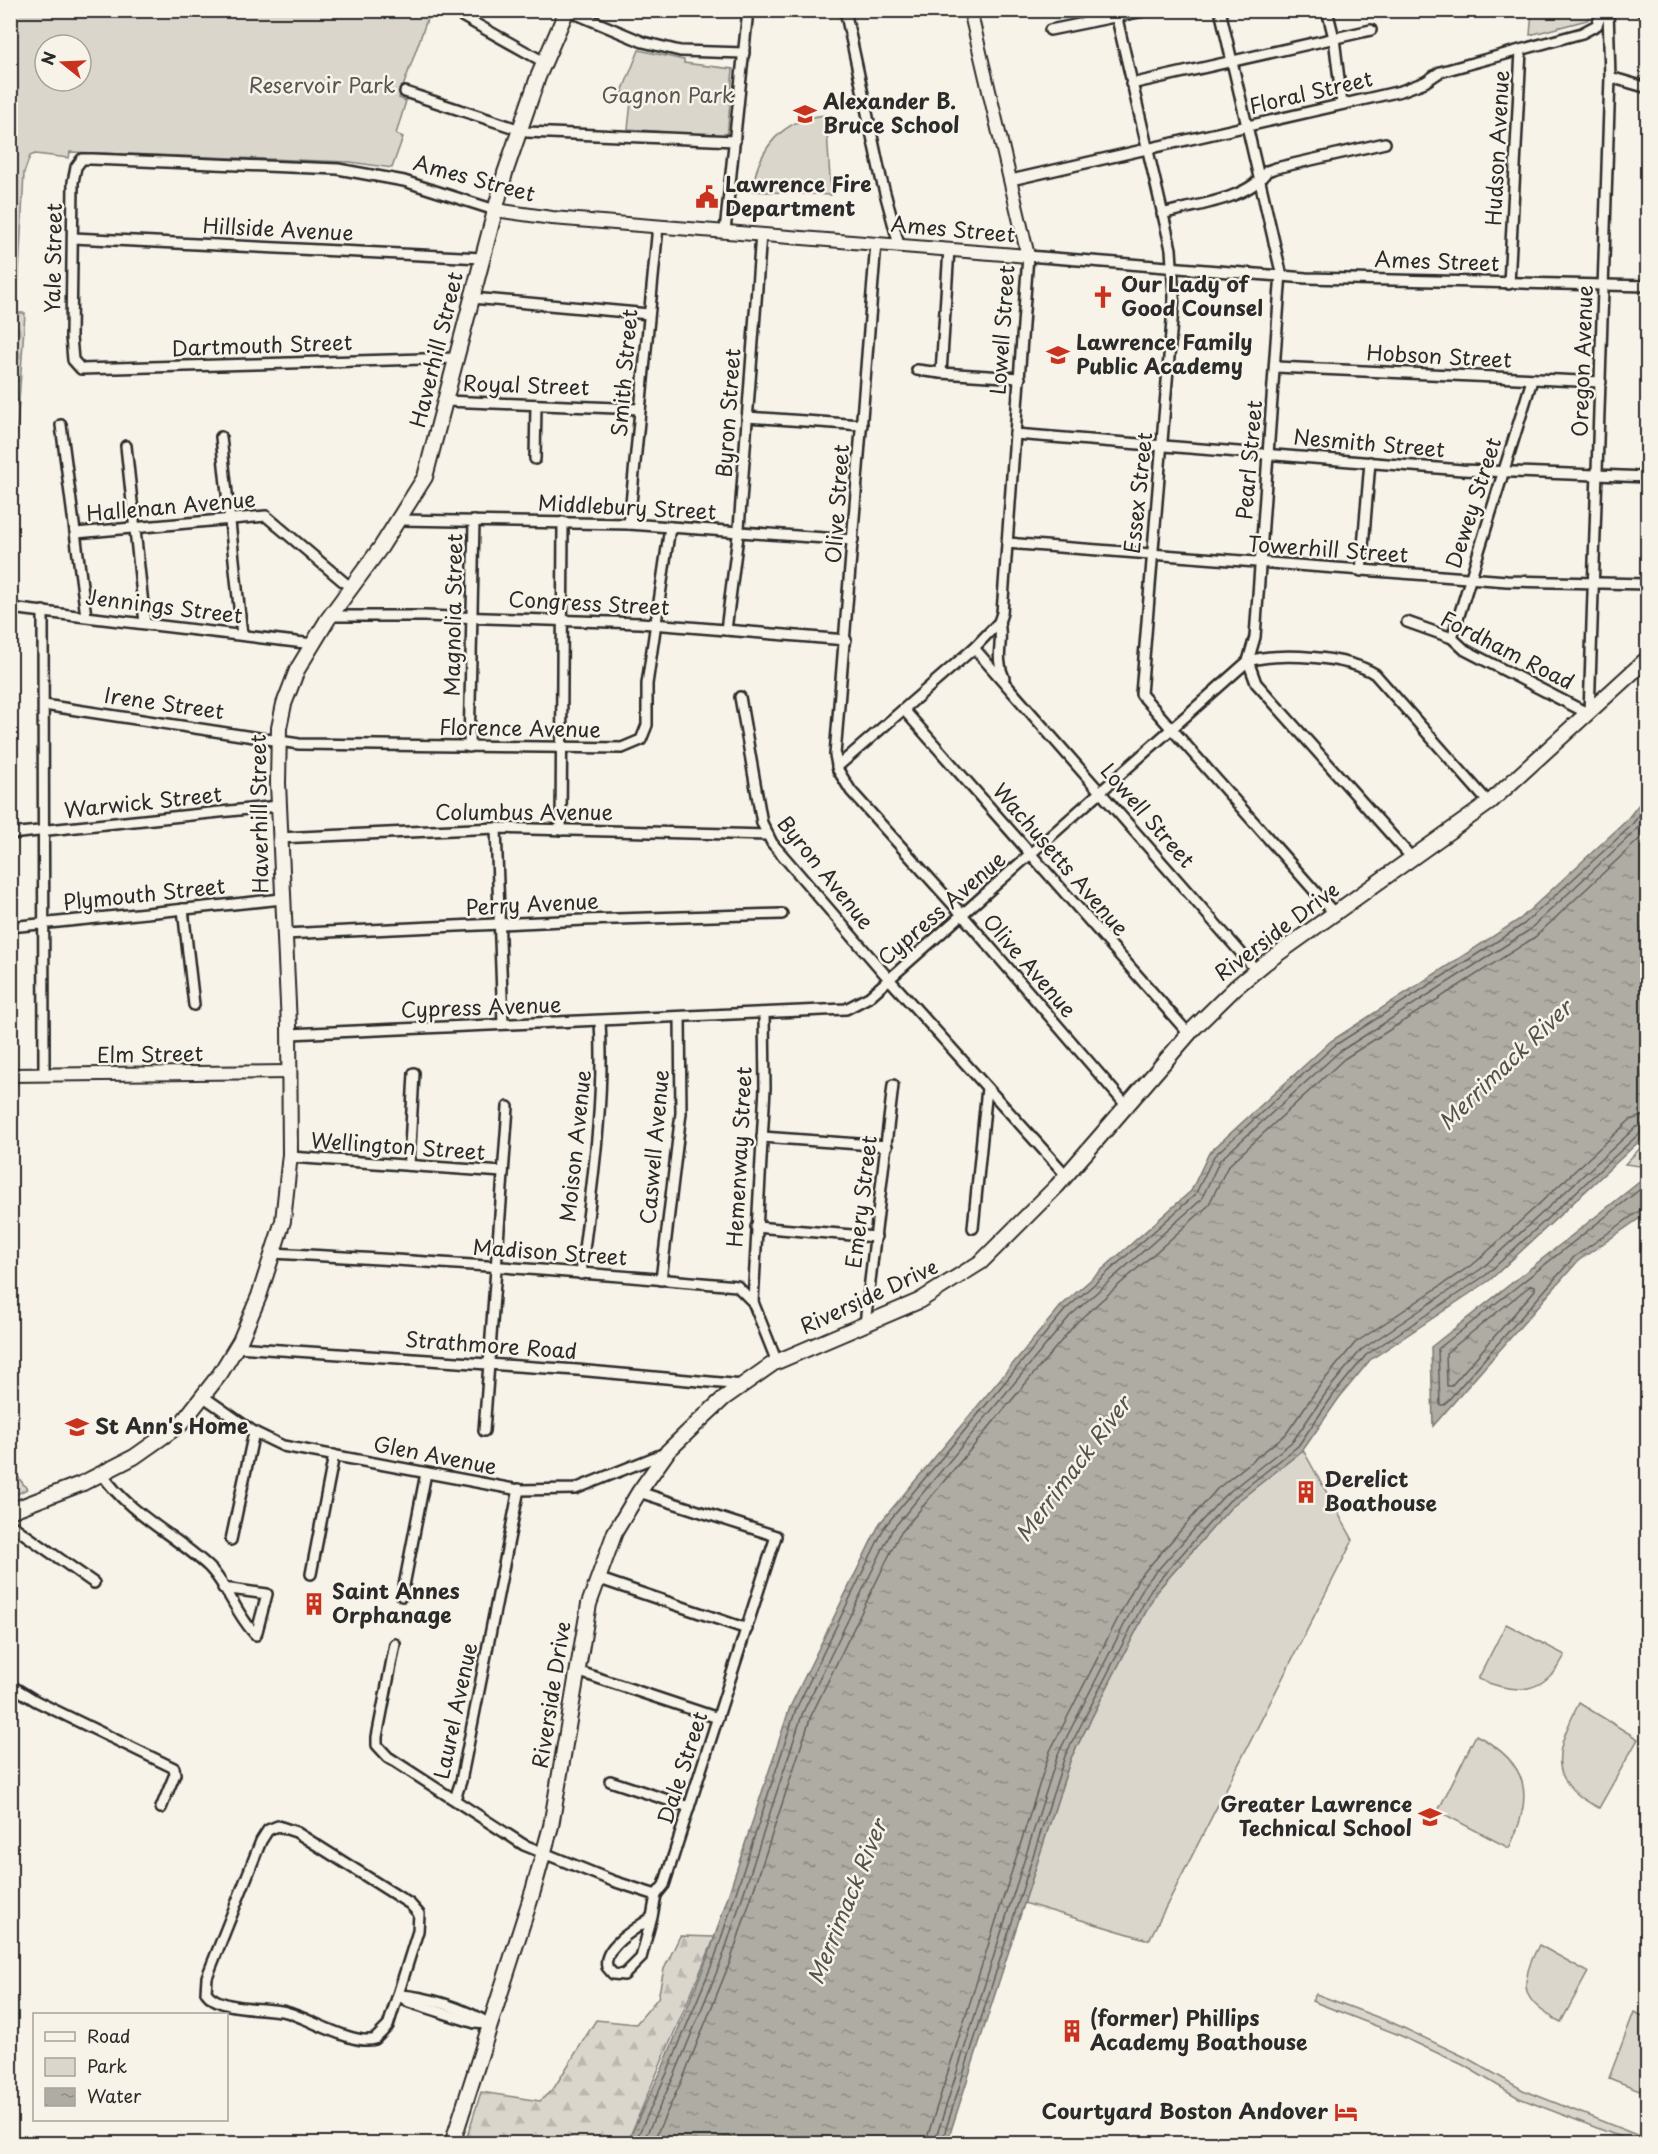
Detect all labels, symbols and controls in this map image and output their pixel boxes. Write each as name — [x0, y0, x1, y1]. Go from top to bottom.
north arrow — [33, 33, 93, 93]
text: N — [34, 48, 61, 68]
street label: Floral Street — [1246, 61, 1375, 121]
park label: Reservoir Park — [248, 68, 396, 100]
street label: Hudson Avenue — [1476, 69, 1516, 226]
park label: Gagnon Park — [601, 78, 735, 110]
place label: Alexander B. Bruce School — [822, 84, 960, 140]
school or university icon: Alexander B. Bruce School — [792, 101, 818, 127]
street label: Ames Street — [410, 145, 539, 209]
place label: Lawrence Fire Department — [725, 167, 872, 223]
public building icon: Lawrence Fire Department — [694, 184, 720, 210]
street label: Yale Street — [35, 203, 69, 313]
street label: Ames Street — [890, 207, 1017, 249]
street label: Hillside Avenue — [202, 208, 354, 248]
street label: Ames Street — [1374, 242, 1500, 278]
street label: Lowell Street — [981, 264, 1021, 396]
place label: Our Lady of Good Counsel — [1121, 267, 1263, 323]
street label: Haverhill Street — [400, 268, 470, 431]
church icon: Our Lady of Good Counsel — [1090, 284, 1116, 310]
street label: Oregon Avenue — [1562, 284, 1600, 437]
street label: Smith Street — [601, 308, 645, 438]
street label: Dartmouth Street — [171, 325, 353, 363]
place label: Lawrence Family Public Academy — [1076, 325, 1253, 381]
street label: Hobson Street — [1366, 335, 1513, 375]
school or university icon: Lawrence Family Public Academy — [1045, 342, 1071, 368]
street label: Byron Street — [707, 347, 747, 478]
street label: Royal Street — [462, 366, 590, 402]
street label: Pearl Street — [1227, 399, 1269, 521]
street label: Nesmith Street — [1292, 419, 1446, 465]
street label: Essex Street — [1115, 430, 1159, 555]
street label: Dewey Street — [1436, 433, 1508, 572]
street label: Olive Street — [816, 443, 856, 564]
street label: Hallenan Avenue — [85, 482, 257, 528]
street label: Middlebury Street — [537, 485, 717, 527]
street label: Towerhill Street — [1247, 526, 1409, 570]
street label: Magnolia Street — [435, 533, 469, 697]
street label: Jennings Street — [84, 580, 245, 631]
street label: Congress Street — [508, 582, 670, 622]
street label: Fordham Road — [1435, 602, 1580, 697]
street label: Irene Street — [102, 678, 226, 726]
street label: Florence Avenue — [439, 710, 601, 744]
street label: Haverhill Street — [241, 734, 275, 894]
street label: Lowell Street — [1094, 755, 1203, 874]
street label: Wachusetts Avenue — [986, 775, 1137, 942]
street label: Warwick Street — [62, 777, 223, 825]
street label: Columbus Avenue — [435, 795, 613, 827]
street label: Byron Avenue — [771, 808, 883, 936]
street label: Cypress Avenue — [870, 843, 1012, 972]
street label: Plymouth Street — [61, 869, 227, 917]
street label: Riverside Drive — [1207, 873, 1345, 988]
street label: Perry Avenue — [465, 884, 599, 922]
street label: Olive Avenue — [976, 906, 1085, 1024]
street label: Cypress Avenue — [400, 987, 562, 1025]
water label: Merrimack River — [1430, 989, 1580, 1137]
street label: Elm Street — [96, 1036, 203, 1070]
street label: Hemenway Street — [717, 1066, 759, 1248]
street label: Moison Avenue — [550, 1068, 598, 1223]
street label: Caswell Avenue — [630, 1068, 676, 1226]
street label: Wellington Street — [310, 1123, 486, 1167]
street label: Emery Street — [836, 1133, 884, 1270]
street label: Madison Street — [472, 1230, 628, 1272]
street label: Riverside Drive — [794, 1249, 942, 1341]
street label: Strathmore Road — [404, 1322, 578, 1366]
water label: Merrimack River — [1006, 1386, 1139, 1548]
place label: St Ann's Home — [95, 1409, 248, 1441]
school or university icon: St Ann's Home — [64, 1414, 90, 1440]
street label: Glen Avenue — [371, 1426, 500, 1482]
place label: Derelict Boathouse — [1324, 1462, 1437, 1518]
building icon: Derelict Boathouse — [1293, 1479, 1319, 1505]
place label: Saint Annes Orphanage — [332, 1574, 460, 1630]
building icon: Saint Annes Orphanage — [301, 1591, 327, 1617]
street label: Riverside Drive — [523, 1619, 577, 1771]
street label: Laurel Avenue — [424, 1639, 484, 1782]
street label: Dale Street — [648, 1707, 714, 1828]
place label: Greater Lawrence Technical School — [1220, 1787, 1412, 1843]
school or university icon: Greater Lawrence Technical School — [1417, 1804, 1443, 1830]
water label: Merrimack River — [798, 1811, 895, 1989]
place label: (former) Phillips Academy Boathouse — [1089, 2001, 1308, 2057]
legend — [33, 2013, 228, 2121]
building icon: (former) Phillips Academy Boathouse — [1059, 2018, 1085, 2044]
text: Road — [87, 2022, 131, 2049]
text: Park — [87, 2052, 127, 2079]
text: Water — [87, 2082, 142, 2109]
place label: Courtyard Boston Andover — [1041, 2094, 1328, 2126]
hotel icon: Courtyard Boston Andover — [1333, 2099, 1359, 2125]

